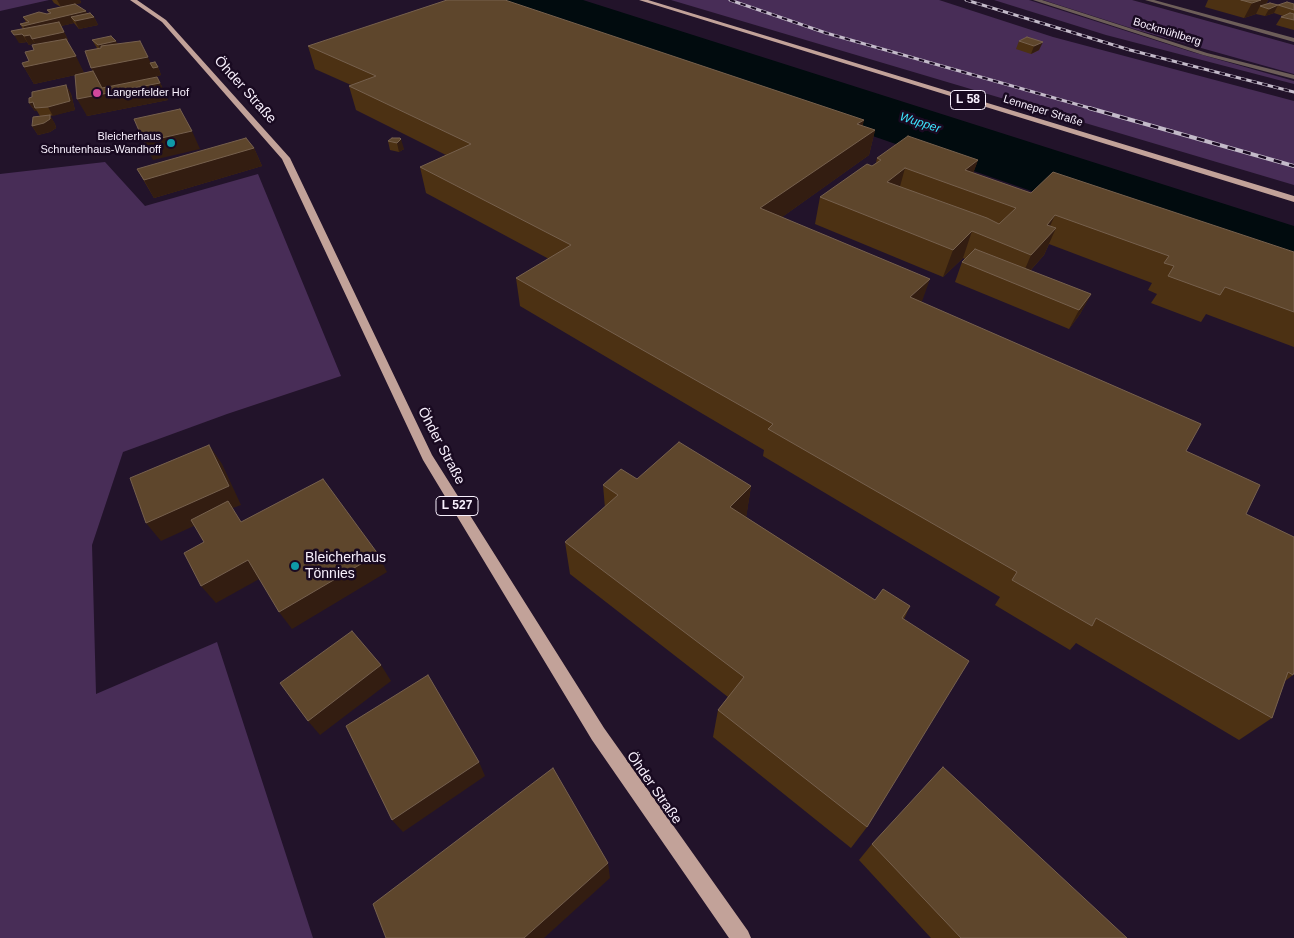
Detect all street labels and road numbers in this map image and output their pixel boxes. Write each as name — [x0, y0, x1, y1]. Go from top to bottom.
street label: Bockmühlberg — [1131, 15, 1203, 49]
street label: Öhder Straße — [210, 53, 280, 127]
road number: L 58 — [950, 90, 986, 110]
street label: Lenneper Straße — [1002, 93, 1084, 129]
street label: Öhder Straße — [414, 405, 468, 487]
road number: L 527 — [436, 496, 478, 516]
street label: Öhder Straße — [623, 748, 685, 828]

